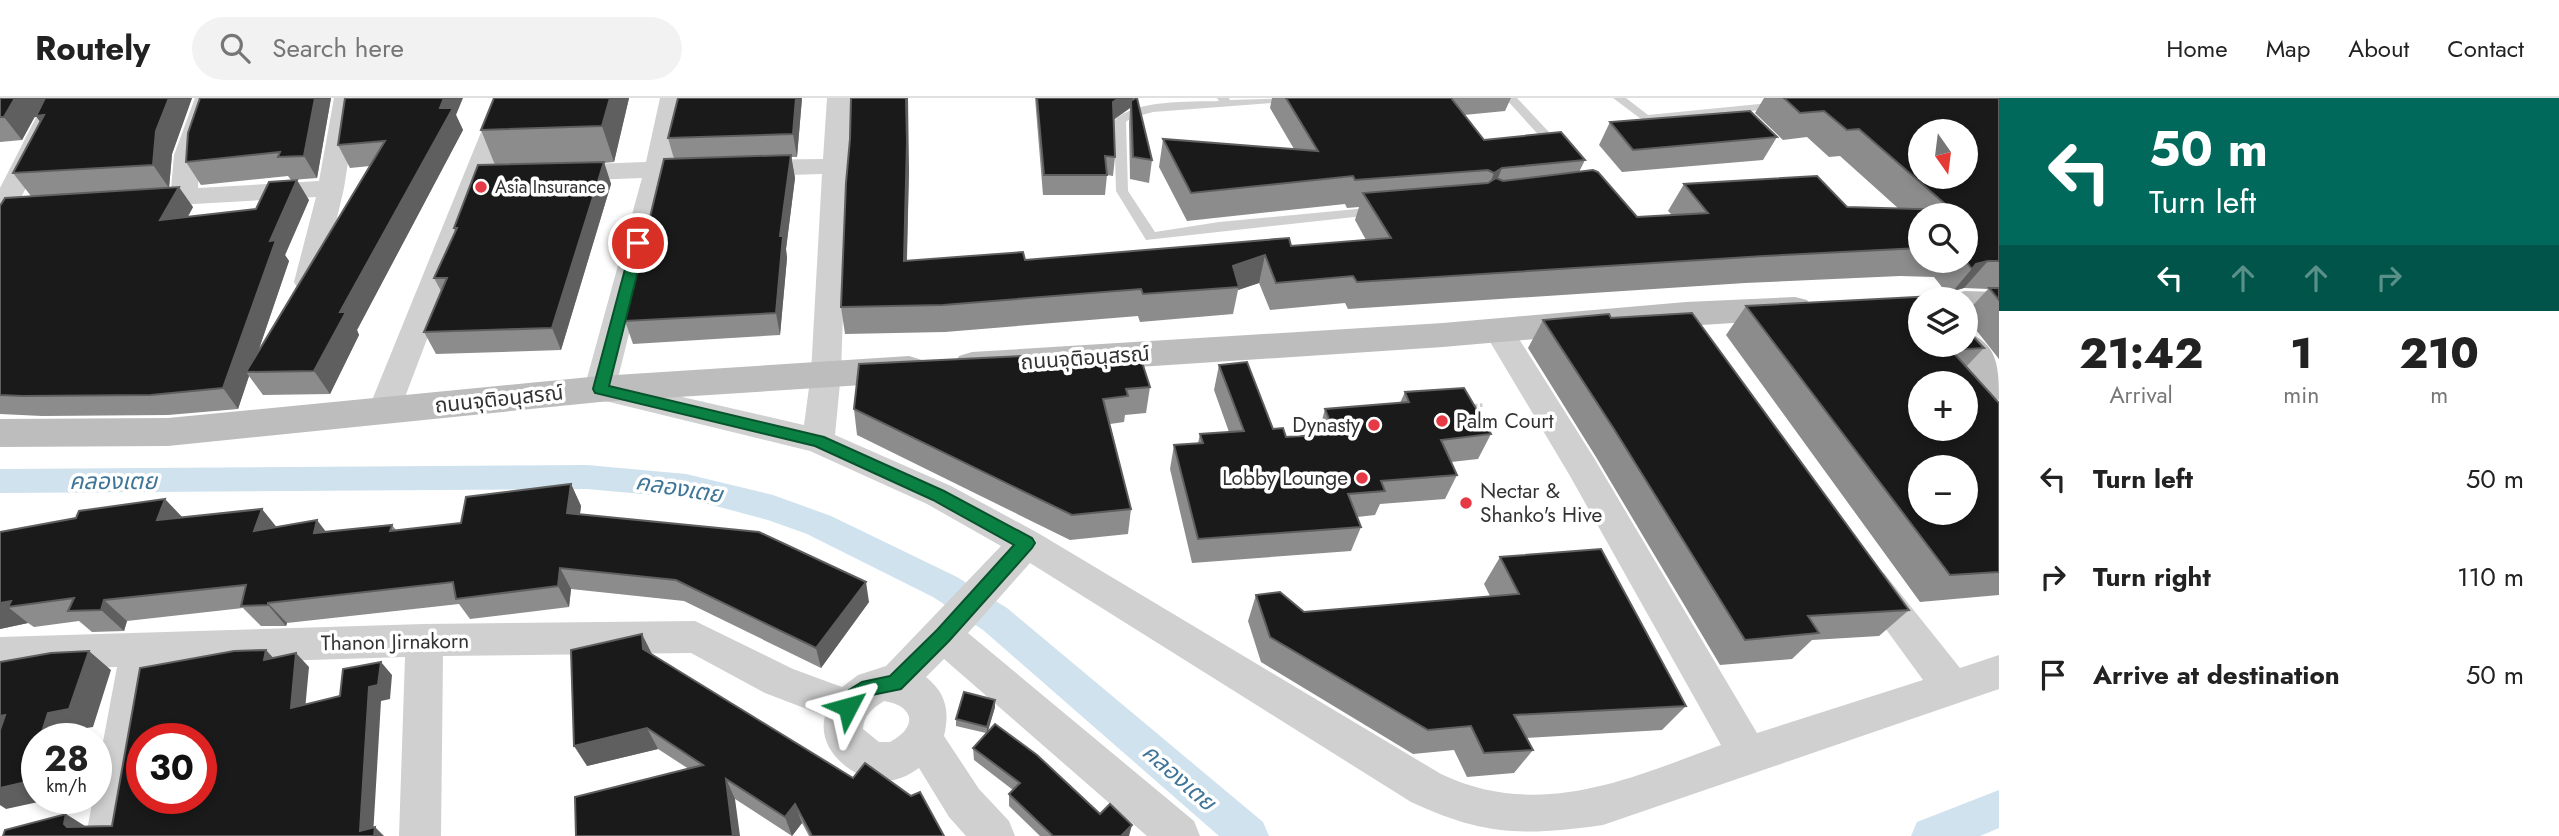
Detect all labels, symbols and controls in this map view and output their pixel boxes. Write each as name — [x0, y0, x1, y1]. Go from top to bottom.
search box — [192, 17, 682, 80]
text: Routely — [35, 25, 150, 72]
icon: search — [216, 29, 254, 67]
text: Search here — [272, 29, 404, 67]
text: Home — [2166, 31, 2228, 66]
text: Map — [2266, 31, 2310, 66]
text: About — [2348, 31, 2409, 66]
text: Contact — [2447, 31, 2524, 66]
text: 50 m — [2149, 114, 2268, 184]
north arrow — [1908, 119, 1978, 189]
map controls — [1908, 119, 1978, 525]
icon: left — [2034, 126, 2125, 217]
place label: Asia Insurance — [495, 174, 606, 200]
marker: Asia Insurance — [473, 179, 489, 195]
text: Turn left — [2149, 179, 2256, 225]
button: search — [1908, 203, 1978, 273]
pin — [608, 213, 668, 273]
icon: arrive — [619, 224, 657, 262]
icon: left — [2151, 259, 2189, 297]
icon: ahead — [2224, 259, 2262, 297]
icon: ahead — [2297, 259, 2335, 297]
icon: right — [2370, 259, 2408, 297]
button: layers — [1908, 287, 1978, 357]
text: 21:42 — [2079, 323, 2203, 384]
text: 1 — [2290, 323, 2312, 384]
text: 210 — [2399, 323, 2479, 384]
street label: ถนนจุติอนุสรณ์ — [1020, 339, 1150, 377]
button: + — [1908, 371, 1978, 441]
street label: ถนนจุติอนุสรณ์ — [433, 377, 565, 421]
text: Arrival — [2109, 378, 2173, 412]
text: min — [2283, 378, 2319, 412]
text: m — [2430, 378, 2448, 412]
place label: Palm Court — [1456, 406, 1554, 436]
place label: Dynasty — [1292, 410, 1361, 440]
marker: Palm Court — [1434, 413, 1450, 429]
marker: Dynasty — [1366, 417, 1382, 433]
button: − — [1908, 455, 1978, 525]
icon: left — [2034, 460, 2072, 498]
text: Turn left — [2093, 460, 2193, 498]
text: 50 m — [2466, 460, 2524, 498]
place label: Lobby Lounge — [1222, 463, 1348, 493]
water label: คลองเตย — [69, 464, 158, 498]
water label: คลองเตย — [633, 464, 726, 512]
marker: Lobby Lounge — [1354, 470, 1370, 486]
place label: Nectar & Shanko's Hive — [1480, 476, 1602, 530]
marker: Nectar & Shanko's Hive — [1458, 495, 1474, 511]
icon: right — [2034, 558, 2072, 596]
text: Turn right — [2093, 558, 2211, 596]
text: 110 m — [2457, 558, 2524, 596]
street label: Thanon Jirnakorn — [321, 626, 469, 658]
icon: arrive — [2034, 656, 2072, 694]
text: Arrive at destination — [2093, 656, 2340, 694]
text: 50 m — [2466, 656, 2524, 694]
position arrow — [811, 670, 885, 744]
speed limit sign: 30 — [126, 723, 217, 814]
text: 28 — [44, 734, 89, 784]
water label: คลองเตย — [1135, 735, 1224, 819]
text: km/h — [46, 773, 87, 799]

